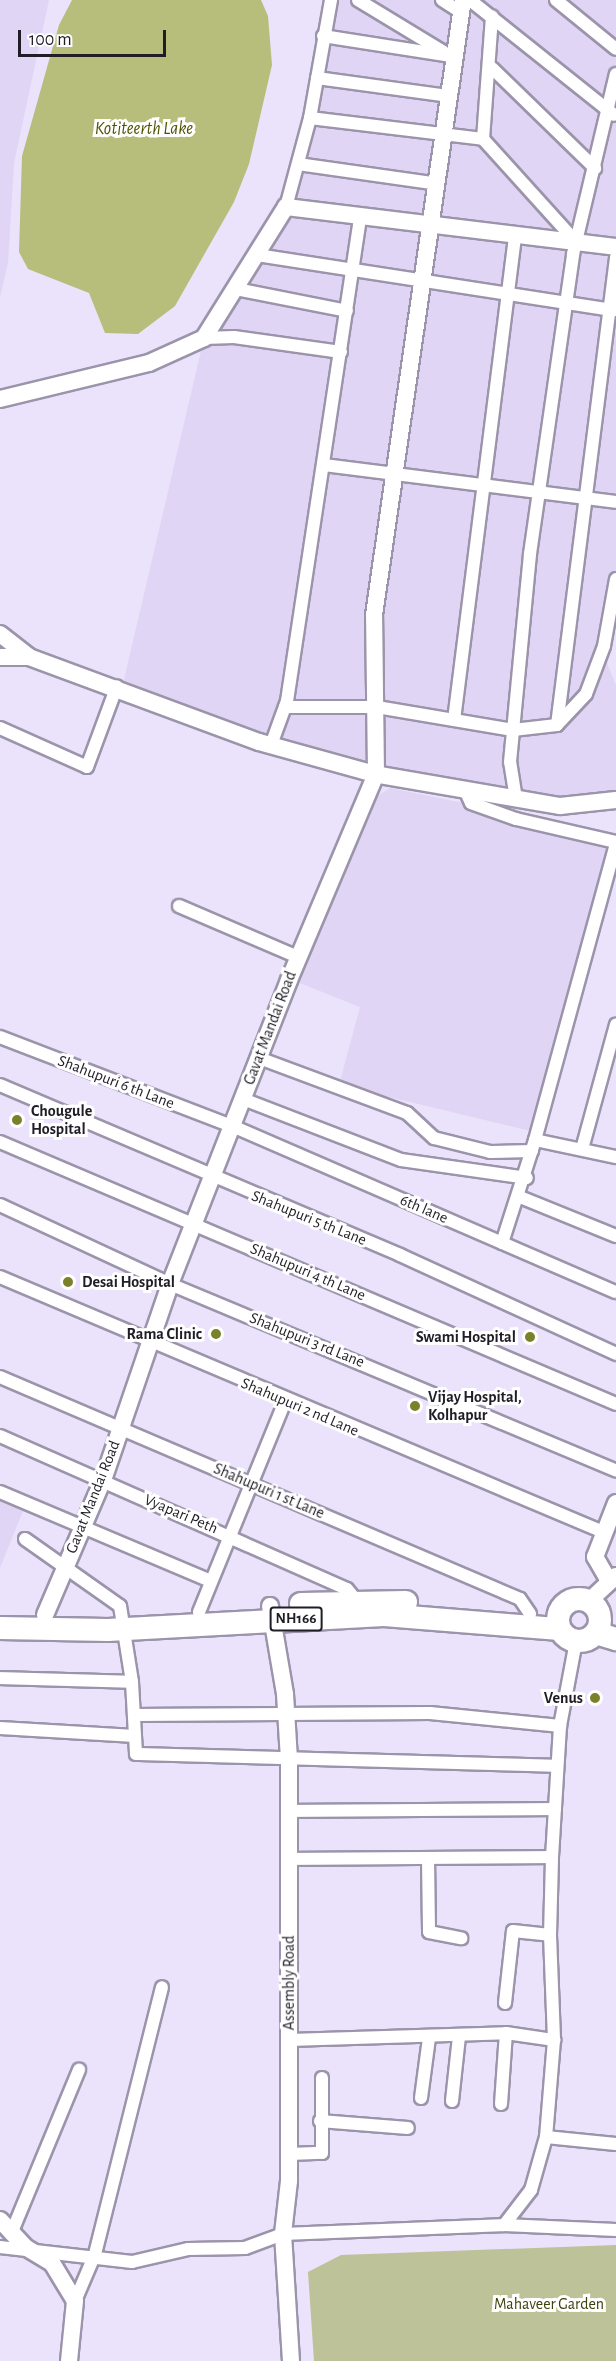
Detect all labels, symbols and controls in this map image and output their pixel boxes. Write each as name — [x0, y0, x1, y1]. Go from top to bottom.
scale bar — [21, 18, 170, 56]
text: 100 m — [29, 31, 72, 49]
water label: Kotiteerth Lake — [95, 118, 193, 140]
street label: Gavat Mandai Road — [239, 968, 301, 1088]
street label: Shahupuri 6 th Lane — [55, 1051, 177, 1113]
place label: Chougule Hospital — [31, 1101, 92, 1139]
marker: Chougule Hospital — [8, 1111, 26, 1129]
street label: Shahupuri 5 th Lane — [249, 1186, 369, 1250]
street label: 6th lane — [397, 1190, 451, 1228]
street label: Shahupuri 4 th Lane — [247, 1239, 369, 1305]
place label: Desai Hospital — [82, 1272, 175, 1292]
marker: Desai Hospital — [59, 1273, 77, 1291]
street label: Shahupuri 3 rd Lane — [247, 1308, 367, 1372]
place label: Rama Clinic — [127, 1324, 202, 1344]
marker: Rama Clinic — [207, 1325, 225, 1343]
place label: Swami Hospital — [416, 1327, 516, 1347]
marker: Swami Hospital — [521, 1328, 539, 1346]
street label: Shahupuri 2 nd Lane — [238, 1374, 362, 1440]
place label: Vijay Hospital, Kolhapur — [428, 1387, 522, 1425]
marker: Vijay Hospital, Kolhapur — [406, 1397, 424, 1415]
street label: Gavat Mandai Road — [62, 1438, 124, 1556]
street label: Shahupuri 1 st Lane — [211, 1459, 327, 1523]
street label: Vyapari Peth — [141, 1490, 221, 1538]
road number: NH166 — [269, 1607, 323, 1631]
place label: Venus — [544, 1688, 583, 1708]
marker: Venus — [588, 1691, 602, 1705]
street label: Assembly Road — [279, 1936, 299, 2030]
park label: Mahaveer Garden — [494, 2294, 604, 2314]

